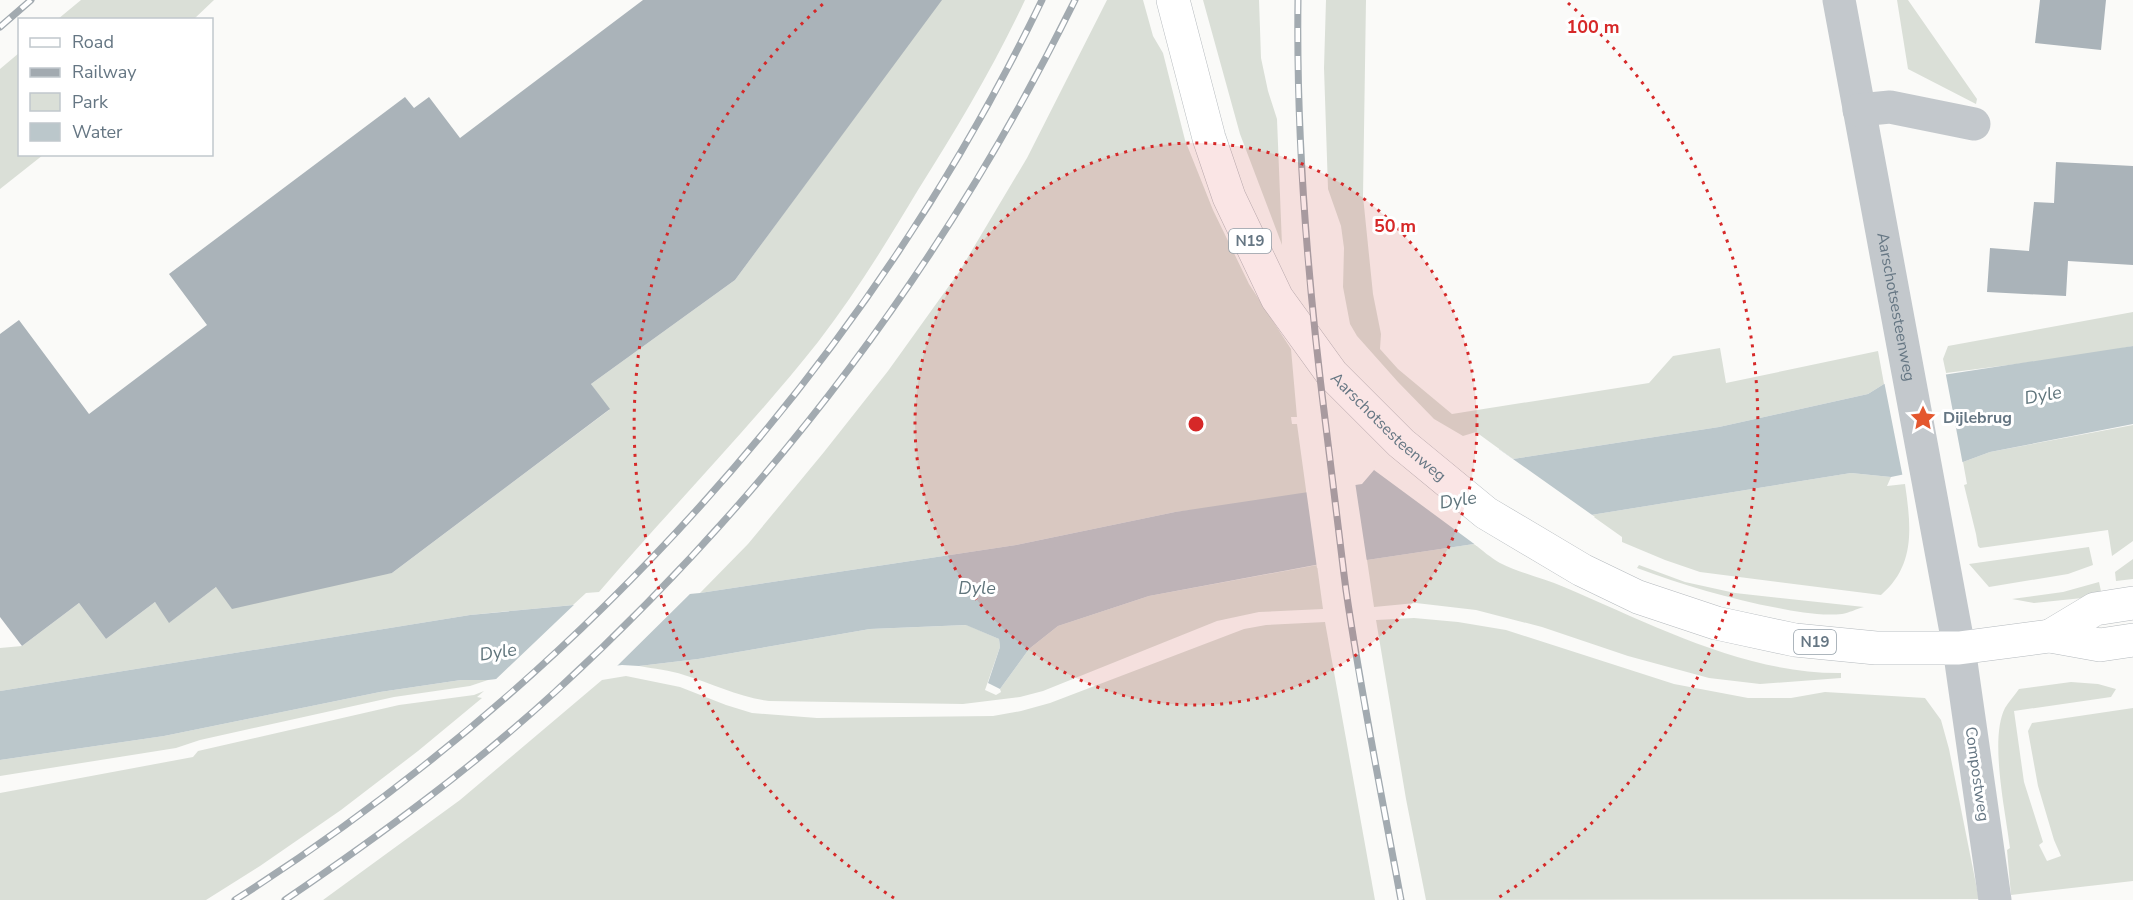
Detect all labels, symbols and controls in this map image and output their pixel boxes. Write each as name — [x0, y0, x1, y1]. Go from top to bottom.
text: 100 m — [1566, 15, 1620, 39]
legend — [18, 18, 213, 156]
text: Road — [72, 30, 114, 54]
text: Railway — [72, 60, 137, 84]
text: Park — [72, 90, 109, 114]
text: Water — [72, 120, 123, 144]
text: 50 m — [1374, 214, 1416, 238]
road number: N19 — [1229, 229, 1271, 253]
street label: Aarschotsesteenweg — [1871, 230, 1920, 383]
street label: Aarschotsesteenweg — [1326, 368, 1451, 487]
water label: Dyle — [2022, 380, 2064, 410]
place icon: Dijlebrug — [1908, 403, 1938, 433]
place label: Dijlebrug — [1943, 407, 2012, 429]
centre of rings — [1186, 414, 1206, 434]
water label: Dyle — [1438, 485, 1479, 515]
water label: Dyle — [958, 576, 996, 600]
road number: N19 — [1794, 630, 1836, 654]
water label: Dyle — [478, 637, 519, 667]
street label: Compostweg — [1959, 725, 1995, 823]

